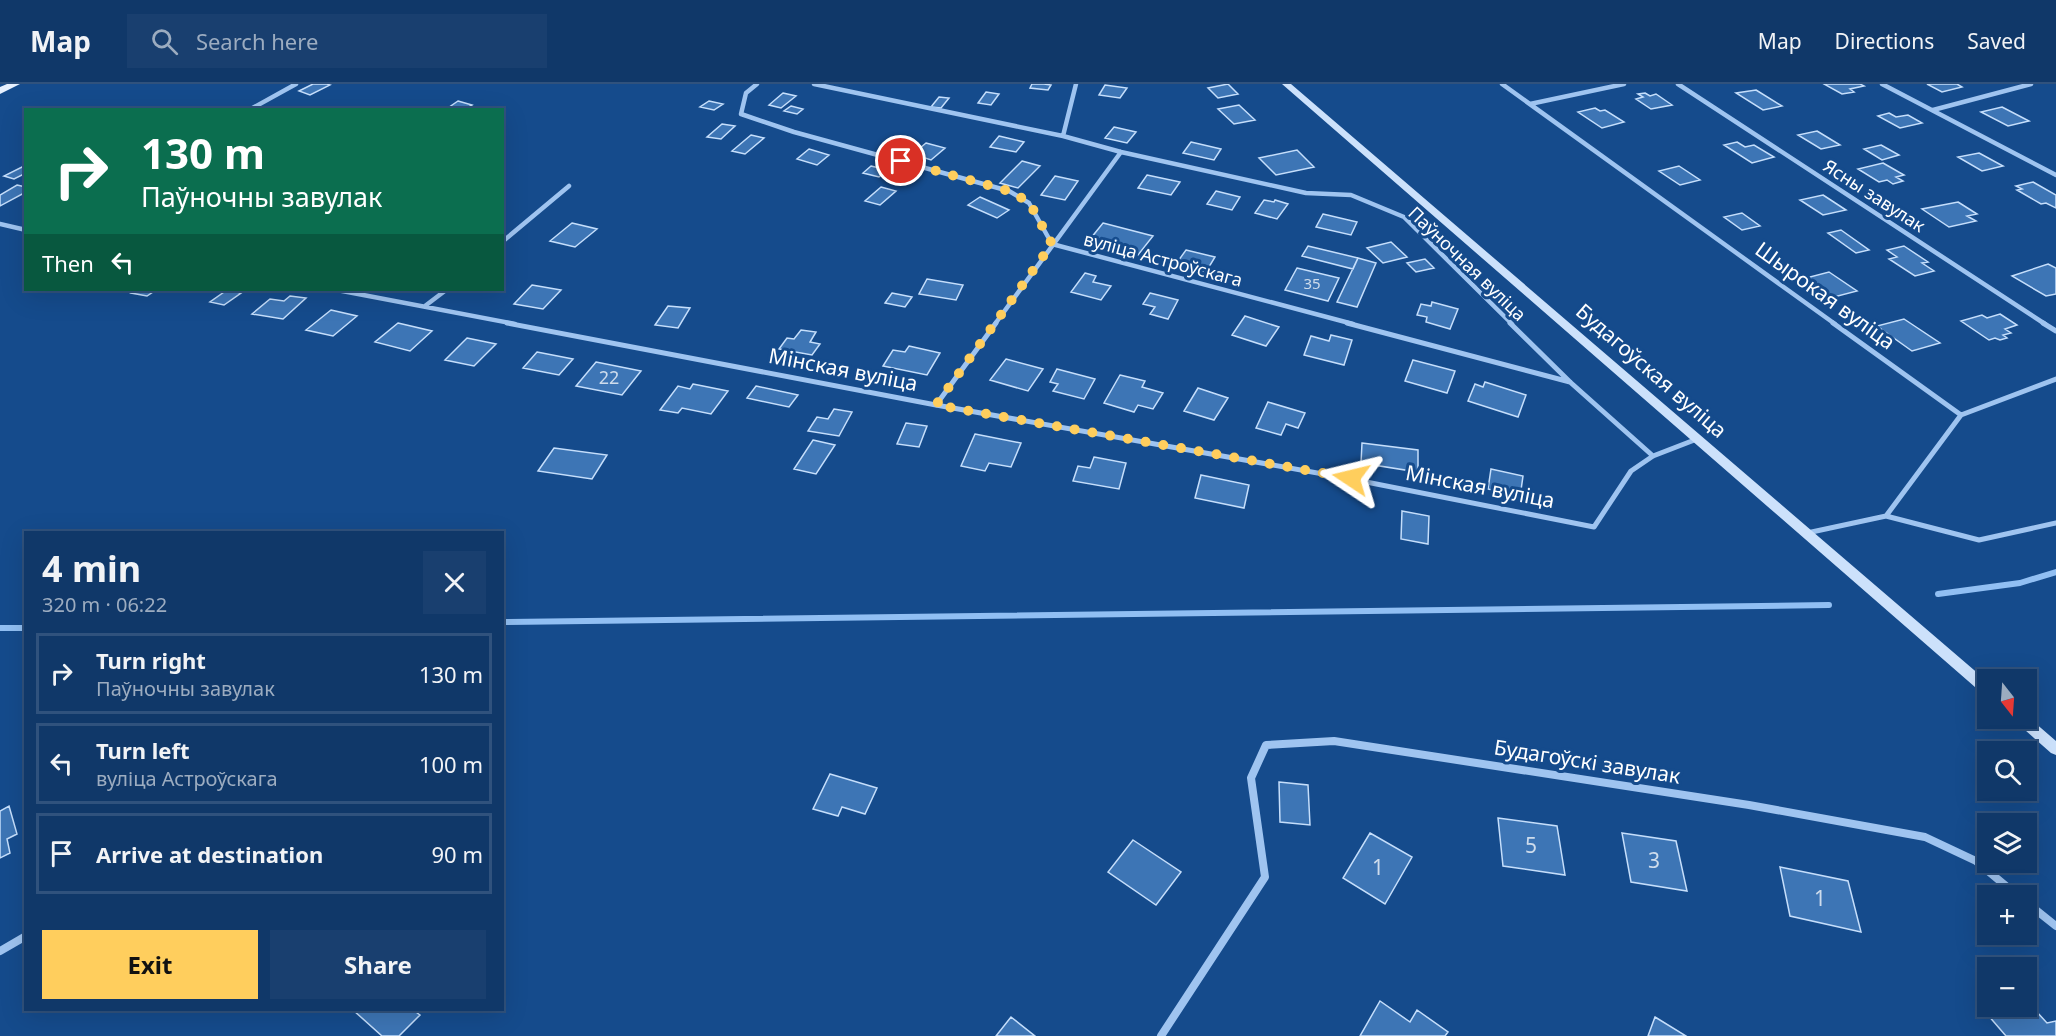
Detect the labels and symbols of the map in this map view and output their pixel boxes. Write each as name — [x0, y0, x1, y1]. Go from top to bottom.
pin — [875, 135, 926, 186]
street label: Ясны завулак — [1819, 153, 1930, 237]
street label: Паўночная вуліца — [1404, 201, 1532, 326]
street label: вуліца Астроўскага — [1081, 226, 1245, 292]
street label: Шырокая вуліца — [1750, 235, 1901, 355]
house number: 35 — [1303, 273, 1321, 293]
street label: Будагоўская вуліца — [1570, 297, 1733, 444]
street label: Мінская вуліца — [766, 341, 920, 397]
house number: 22 — [599, 365, 619, 389]
position arrow — [1319, 446, 1383, 510]
street label: Мінская вуліца — [1403, 458, 1557, 514]
north arrow — [1977, 669, 2037, 729]
street label: Будагоўскі завулак — [1492, 732, 1682, 790]
house number: 5 — [1525, 831, 1537, 859]
house number: 3 — [1648, 846, 1660, 874]
house number: 1 — [1372, 853, 1384, 881]
house number: 1 — [1814, 884, 1826, 912]

